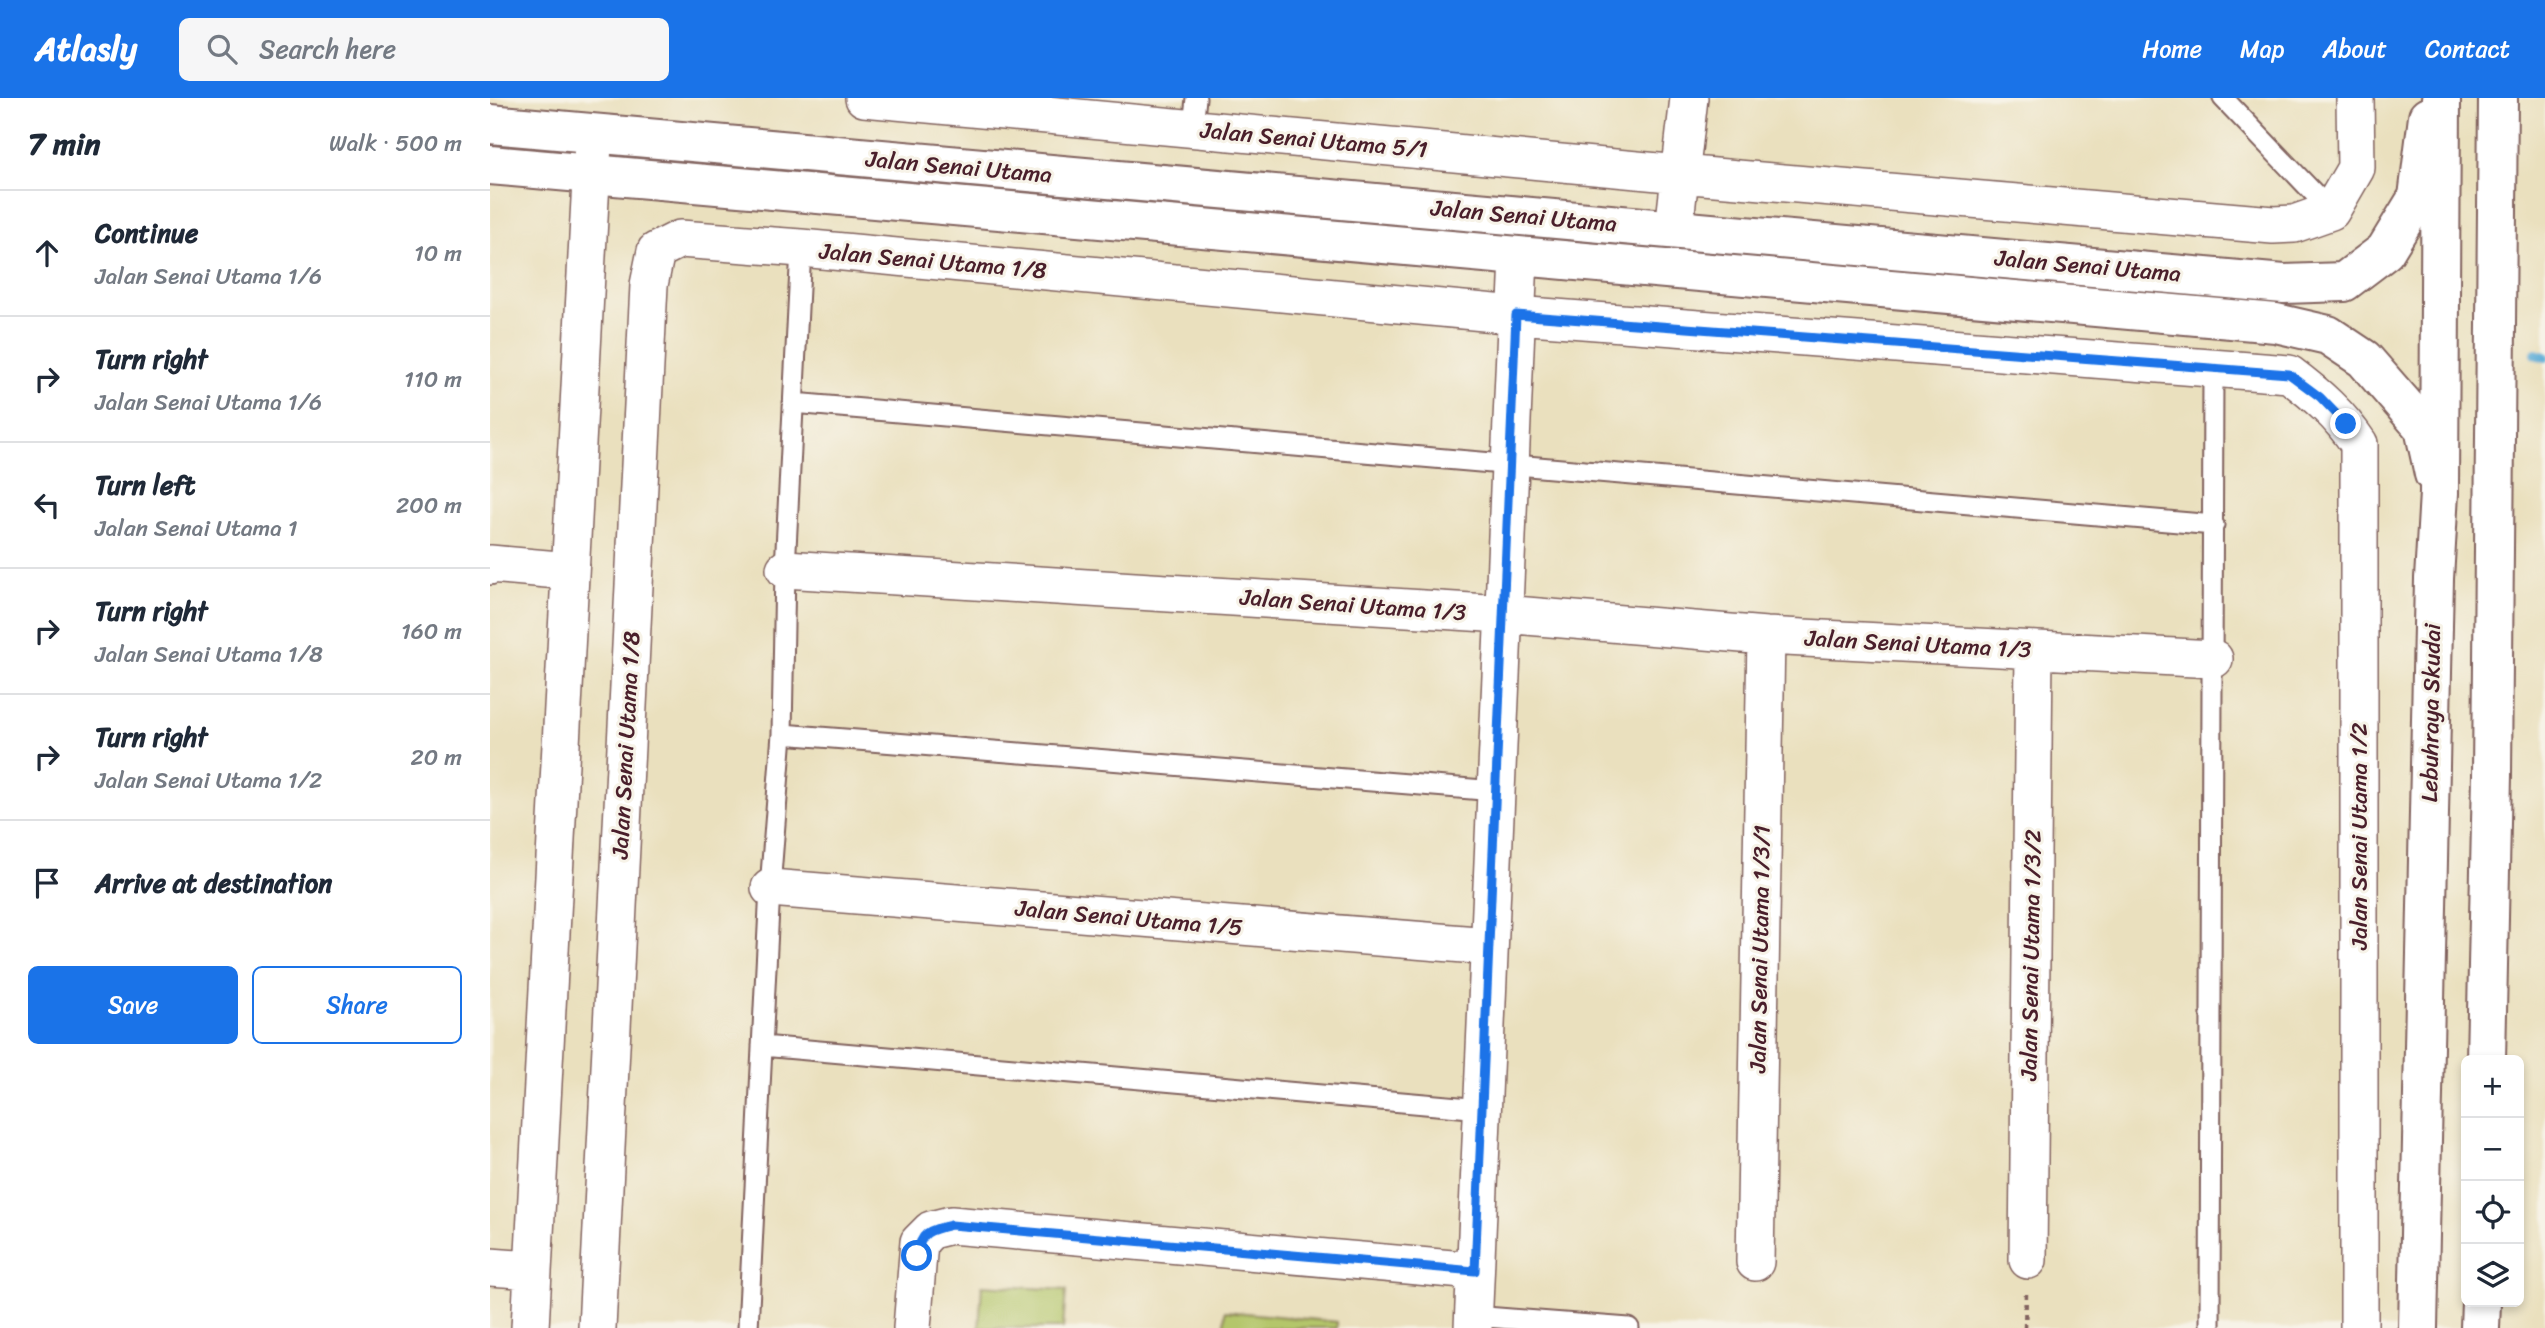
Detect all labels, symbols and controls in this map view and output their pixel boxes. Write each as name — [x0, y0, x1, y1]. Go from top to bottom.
search box — [179, 18, 669, 81]
text: Atlasly — [35, 20, 137, 78]
text: Search here — [259, 26, 396, 72]
text: Home — [2142, 28, 2202, 70]
text: Map — [2240, 28, 2284, 70]
text: About — [2322, 28, 2387, 70]
text: Contact — [2425, 28, 2510, 70]
icon: search — [203, 30, 241, 68]
street label: Jalan Senai Utama 5/1 — [1198, 110, 1430, 170]
text: 7 min — [28, 117, 100, 171]
text: Walk · 500 m — [329, 123, 462, 164]
street label: Jalan Senai Utama — [863, 138, 1054, 196]
street label: Jalan Senai Utama — [1428, 187, 1619, 245]
text: Continue — [95, 210, 198, 256]
street label: Jalan Senai Utama 1/8 — [817, 231, 1048, 291]
text: 10 m — [414, 233, 462, 274]
icon: ahead — [28, 234, 66, 272]
street label: Jalan Senai Utama — [1992, 237, 2183, 295]
text: Jalan Senai Utama 1/6 — [95, 256, 322, 297]
text: Turn right — [95, 336, 208, 382]
text: 110 m — [404, 359, 462, 400]
icon: right — [28, 360, 66, 398]
text: Jalan Senai Utama 1/6 — [95, 382, 322, 423]
route end — [2330, 408, 2361, 439]
text: Turn left — [95, 462, 195, 508]
text: 200 m — [396, 485, 462, 526]
icon: left — [28, 486, 66, 524]
text: Jalan Senai Utama 1 — [95, 508, 298, 549]
street label: Jalan Senai Utama 1/3 — [1238, 577, 1468, 633]
text: Turn right — [95, 588, 208, 634]
text: 160 m — [401, 611, 462, 652]
icon: right — [28, 612, 66, 650]
street label: Jalan Senai Utama 1/3 — [1803, 618, 2033, 670]
street label: Lebuhraya Skudai — [2409, 623, 2453, 803]
street label: Jalan Senai Utama 1/8 — [600, 630, 652, 861]
text: Jalan Senai Utama 1/8 — [95, 634, 323, 675]
text: Turn right — [95, 714, 208, 760]
street label: Jalan Senai Utama 1/2 — [2339, 722, 2380, 951]
text: 20 m — [411, 737, 462, 778]
icon: right — [28, 738, 66, 776]
text: Jalan Senai Utama 1/2 — [95, 760, 322, 801]
street label: Jalan Senai Utama 1/3/1 — [1737, 825, 1783, 1074]
street label: Jalan Senai Utama 1/3/2 — [2008, 829, 2054, 1082]
text: Arrive at destination — [95, 860, 332, 906]
icon: arrive — [28, 864, 66, 902]
street label: Jalan Senai Utama 1/5 — [1013, 888, 1244, 948]
button: Save — [28, 966, 238, 1044]
button: Share — [252, 966, 462, 1044]
map controls — [2461, 1055, 2524, 1307]
button: + — [2461, 1055, 2524, 1118]
button: − — [2461, 1118, 2524, 1181]
button: locate — [2461, 1181, 2524, 1244]
route start — [901, 1240, 932, 1271]
button: layers — [2461, 1244, 2524, 1307]

